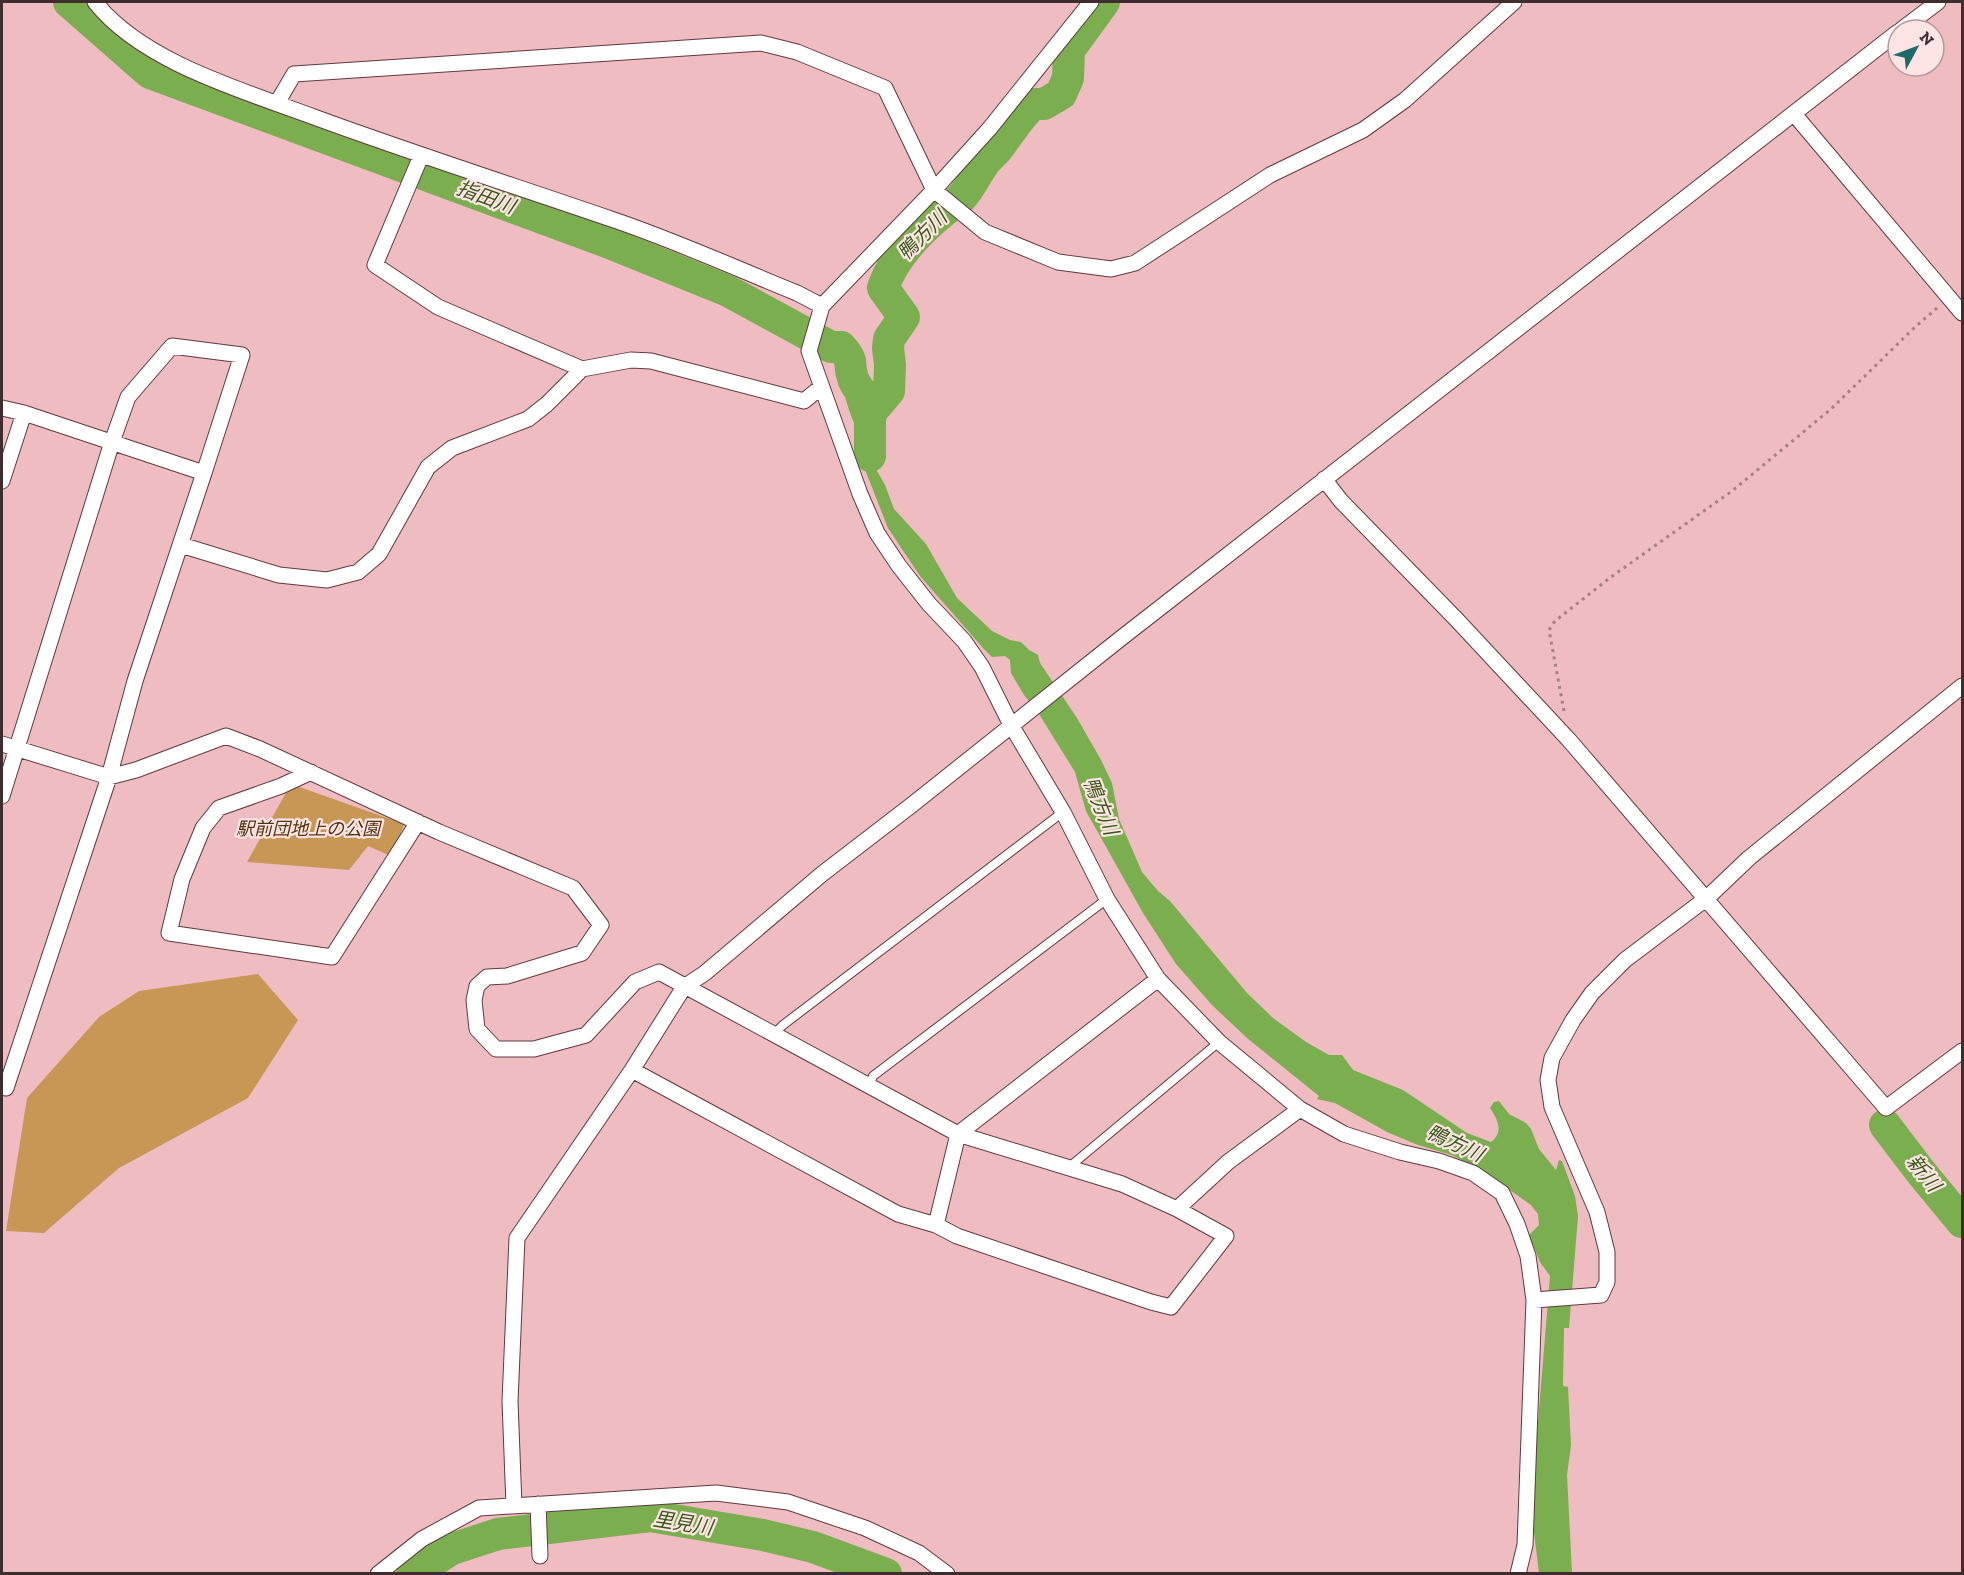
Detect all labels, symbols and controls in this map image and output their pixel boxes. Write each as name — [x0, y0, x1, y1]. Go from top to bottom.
north arrow — [1886, 18, 1946, 78]
text: N — [1916, 28, 1938, 49]
water label: 指田川 — [454, 175, 520, 219]
water label: 鴨方川 — [892, 204, 953, 265]
water label: 鴨方川 — [1079, 774, 1124, 840]
park label: 駅前団地上の公園 — [236, 818, 383, 840]
water label: 鴨方川 — [1423, 1119, 1489, 1167]
water label: 新川 — [1902, 1150, 1947, 1198]
water label: 里見川 — [651, 1506, 716, 1540]

